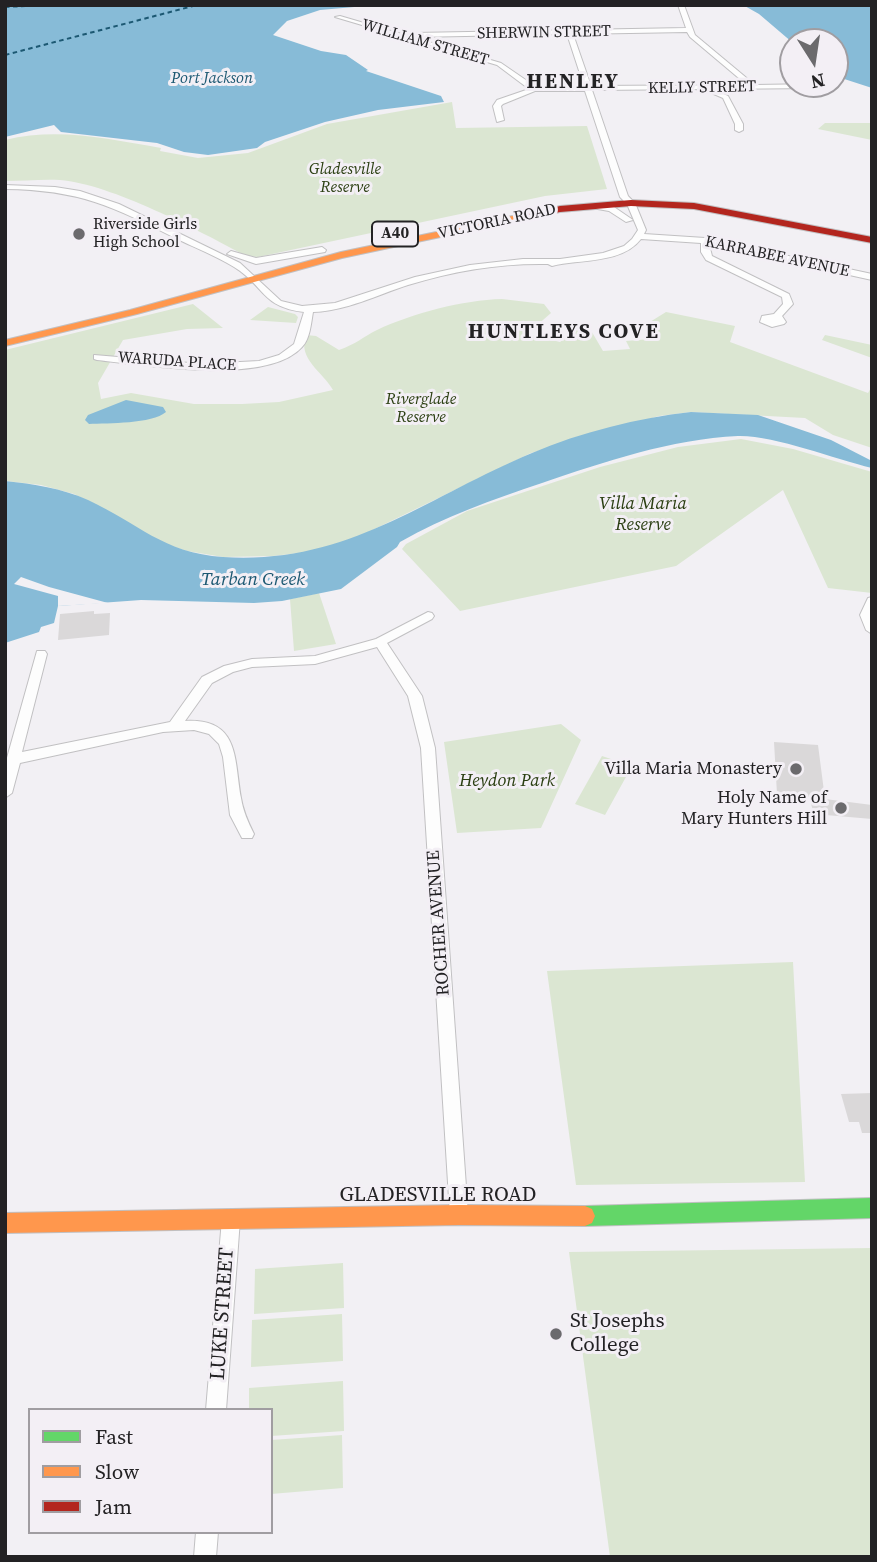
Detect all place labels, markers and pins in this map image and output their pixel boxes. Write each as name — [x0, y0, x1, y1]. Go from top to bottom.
place label: Riverside Girls High School — [93, 215, 197, 253]
marker: Riverside Girls High School — [71, 226, 87, 242]
place label: Villa Maria Monastery — [604, 758, 782, 780]
marker: Villa Maria Monastery — [788, 761, 804, 777]
place label: Holy Name of Mary Hunters Hill — [681, 787, 827, 830]
marker: Holy Name of Mary Hunters Hill — [833, 800, 849, 816]
place label: St Josephs College — [570, 1309, 665, 1359]
marker: St Josephs College — [548, 1326, 564, 1342]

